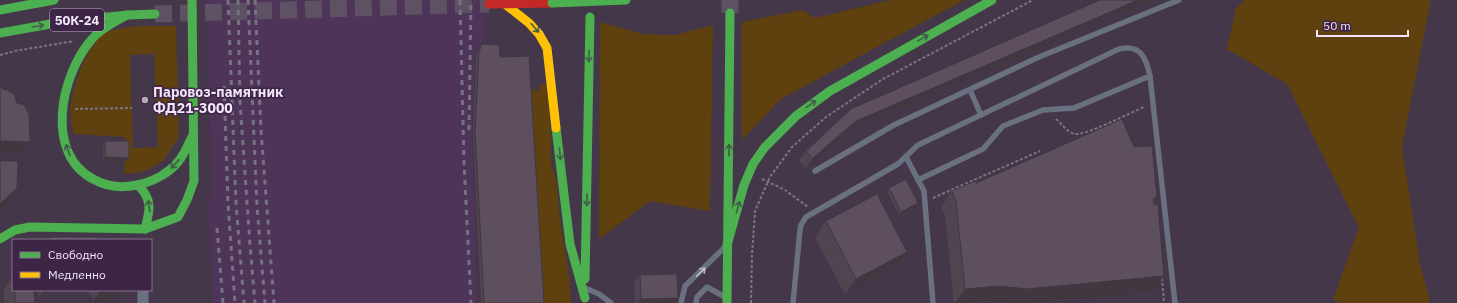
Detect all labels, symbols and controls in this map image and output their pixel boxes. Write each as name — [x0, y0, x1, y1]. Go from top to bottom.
road number: 50К-24 — [50, 9, 104, 31]
scale bar — [1317, 12, 1408, 38]
text: 50 m — [1323, 18, 1351, 33]
one-way arrow — [32, 22, 45, 30]
one-way arrow — [530, 23, 539, 34]
one-way arrow — [917, 34, 929, 42]
one-way arrow — [585, 49, 593, 62]
place label: Паровоз-памятник ФД21-3000 — [153, 83, 283, 117]
marker: Паровоз-памятник ФД21-3000 — [140, 95, 150, 105]
one-way arrow — [806, 100, 817, 108]
one-way arrow — [64, 143, 71, 156]
one-way arrow — [725, 144, 732, 157]
one-way arrow — [556, 147, 564, 160]
one-way arrow — [170, 159, 180, 169]
one-way arrow — [583, 193, 591, 206]
one-way arrow — [145, 200, 153, 213]
one-way arrow — [735, 201, 742, 214]
legend — [12, 239, 152, 291]
text: Свободно — [48, 247, 104, 262]
text: Медленно — [48, 267, 106, 282]
one-way arrow — [696, 267, 706, 277]

